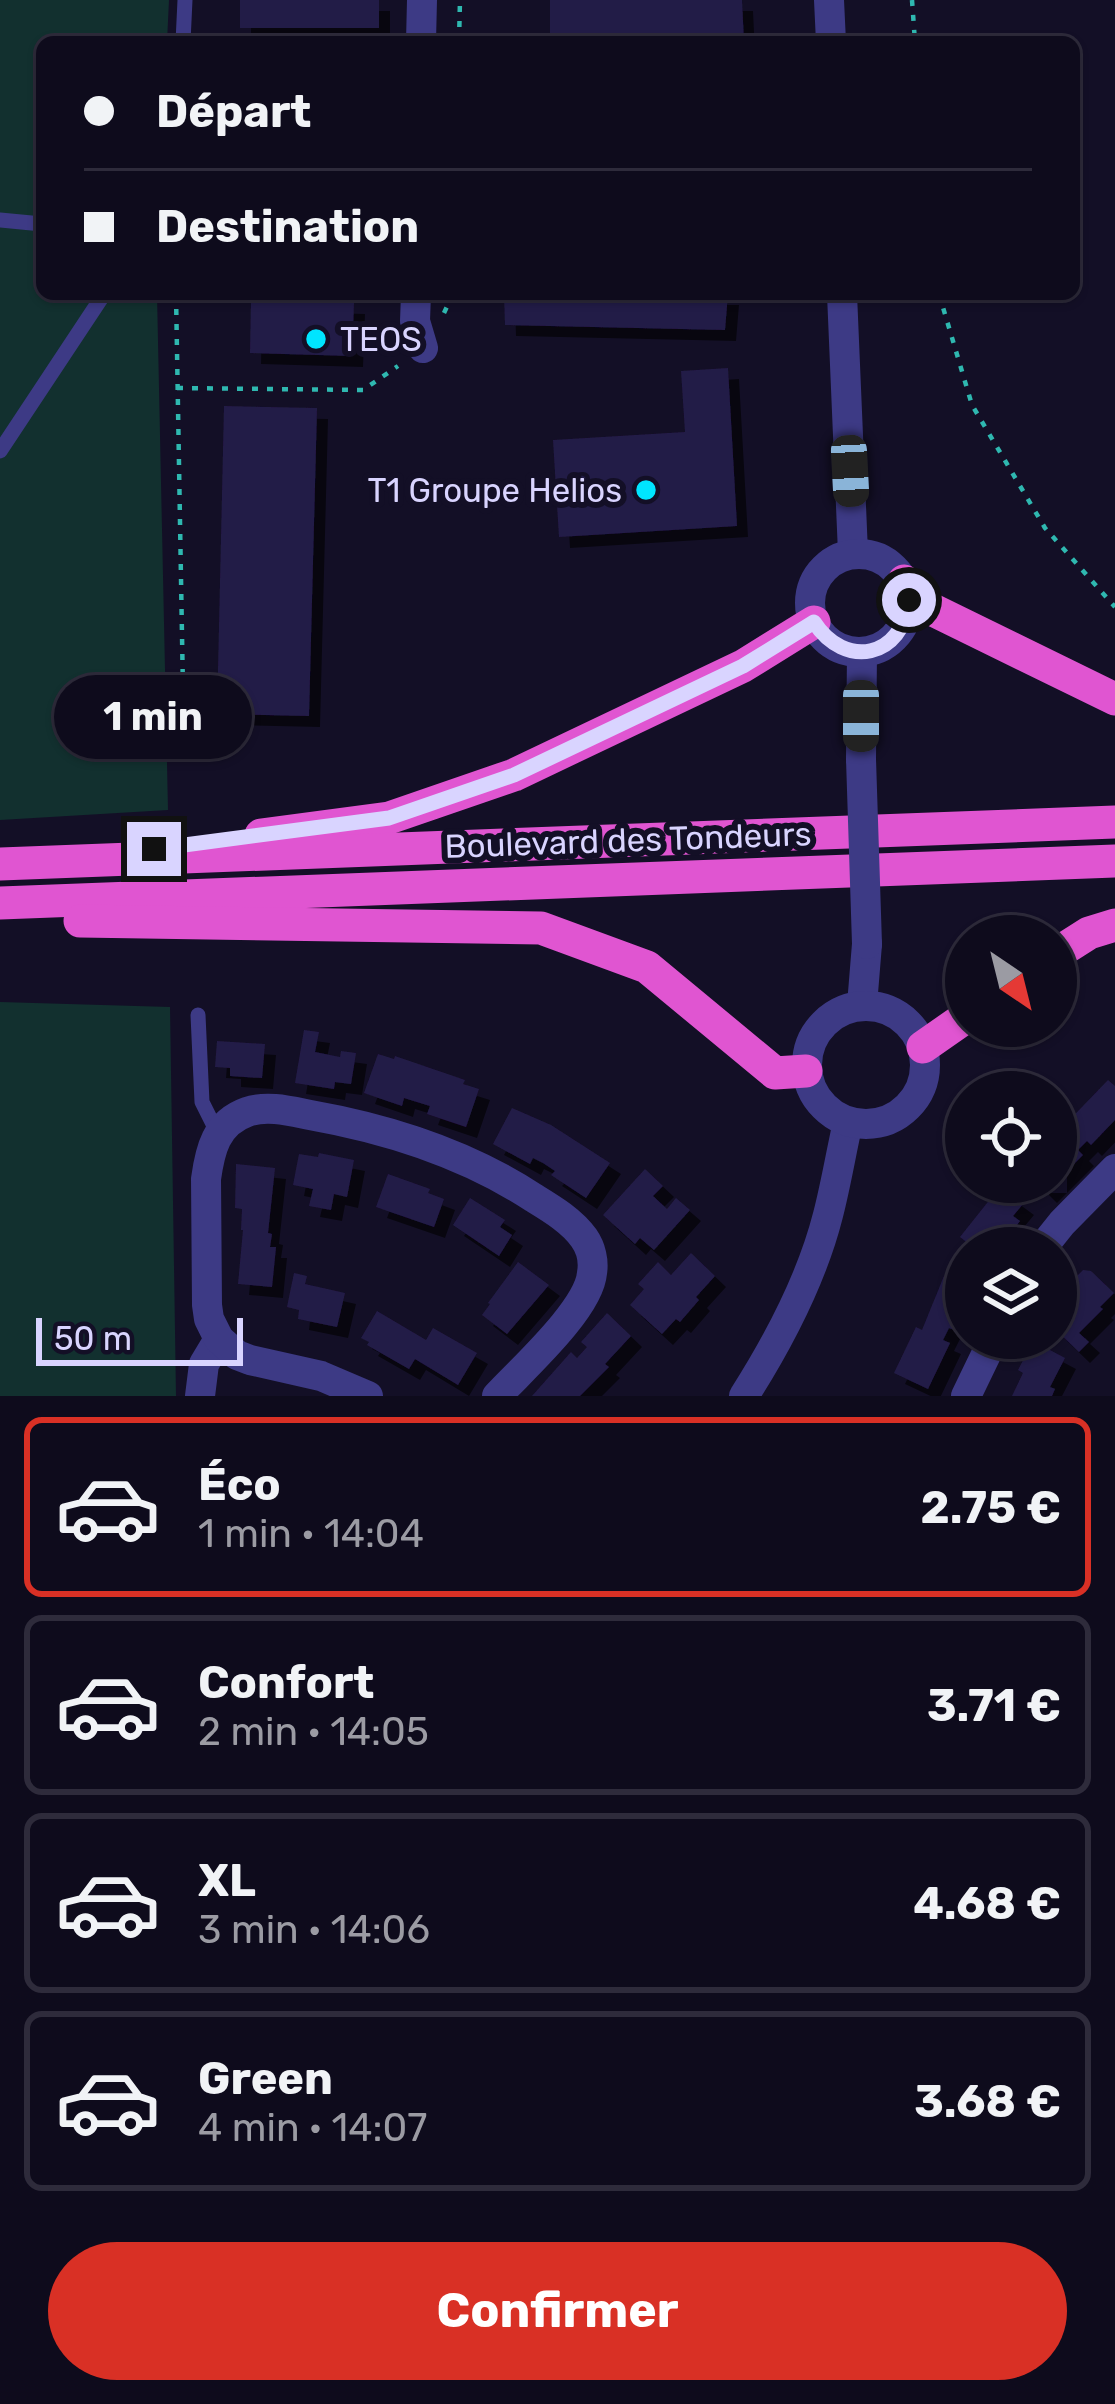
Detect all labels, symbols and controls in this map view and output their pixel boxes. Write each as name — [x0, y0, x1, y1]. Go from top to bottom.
text: Départ — [156, 85, 311, 138]
text: Destination — [156, 200, 419, 253]
place label: TEOS — [340, 320, 422, 359]
marker: TEOS — [303, 326, 329, 352]
car — [830, 434, 870, 508]
place label: T1 Groupe Helios — [368, 471, 622, 510]
marker: T1 Groupe Helios — [633, 477, 659, 503]
route start — [882, 573, 936, 627]
callout: 1 min — [55, 675, 253, 759]
car — [843, 680, 879, 752]
text: 1 min — [103, 694, 203, 740]
street label: Boulevard des Tondeurs — [444, 814, 812, 866]
route end — [127, 822, 181, 876]
north arrow — [945, 915, 1077, 1047]
map controls — [945, 915, 1077, 1359]
button: locate — [945, 1071, 1077, 1203]
button: layers — [945, 1227, 1077, 1359]
scale bar — [36, 1312, 243, 1365]
text: 50 m — [54, 1319, 132, 1358]
icon: car — [54, 1453, 162, 1561]
text: Éco — [198, 1458, 281, 1511]
text: 2.75 € — [921, 1481, 1061, 1534]
text: 1 min · 14:04 — [198, 1511, 424, 1557]
icon: car — [54, 1651, 162, 1759]
text: Confort — [198, 1656, 374, 1709]
text: 3.71 € — [927, 1679, 1061, 1732]
text: 2 min · 14:05 — [198, 1709, 429, 1755]
icon: car — [54, 1849, 162, 1957]
text: XL — [198, 1854, 256, 1907]
text: 4.68 € — [913, 1877, 1061, 1930]
text: 3 min · 14:06 — [198, 1907, 430, 1953]
icon: car — [54, 2047, 162, 2155]
text: Green — [198, 2052, 333, 2105]
text: 3.68 € — [914, 2075, 1061, 2128]
text: 4 min · 14:07 — [198, 2105, 427, 2151]
button: Confirmer — [48, 2242, 1067, 2380]

